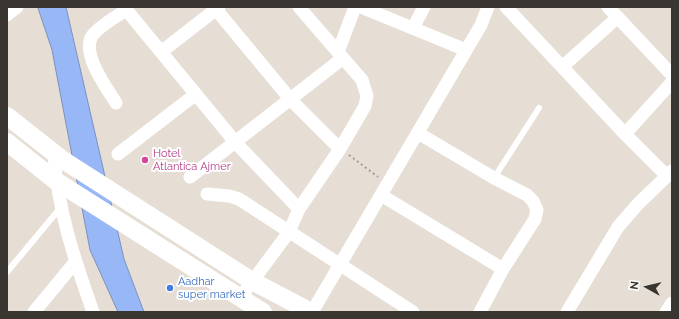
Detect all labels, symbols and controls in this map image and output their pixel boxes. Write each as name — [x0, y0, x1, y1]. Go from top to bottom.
place label: Hotel Atlantica Ajmer — [153, 147, 230, 173]
marker: Hotel Atlantica Ajmer — [140, 155, 150, 165]
north arrow — [627, 267, 667, 307]
place label: Aadhar super market — [178, 275, 245, 301]
text: N — [628, 280, 642, 290]
marker: Aadhar super market — [165, 283, 175, 293]

